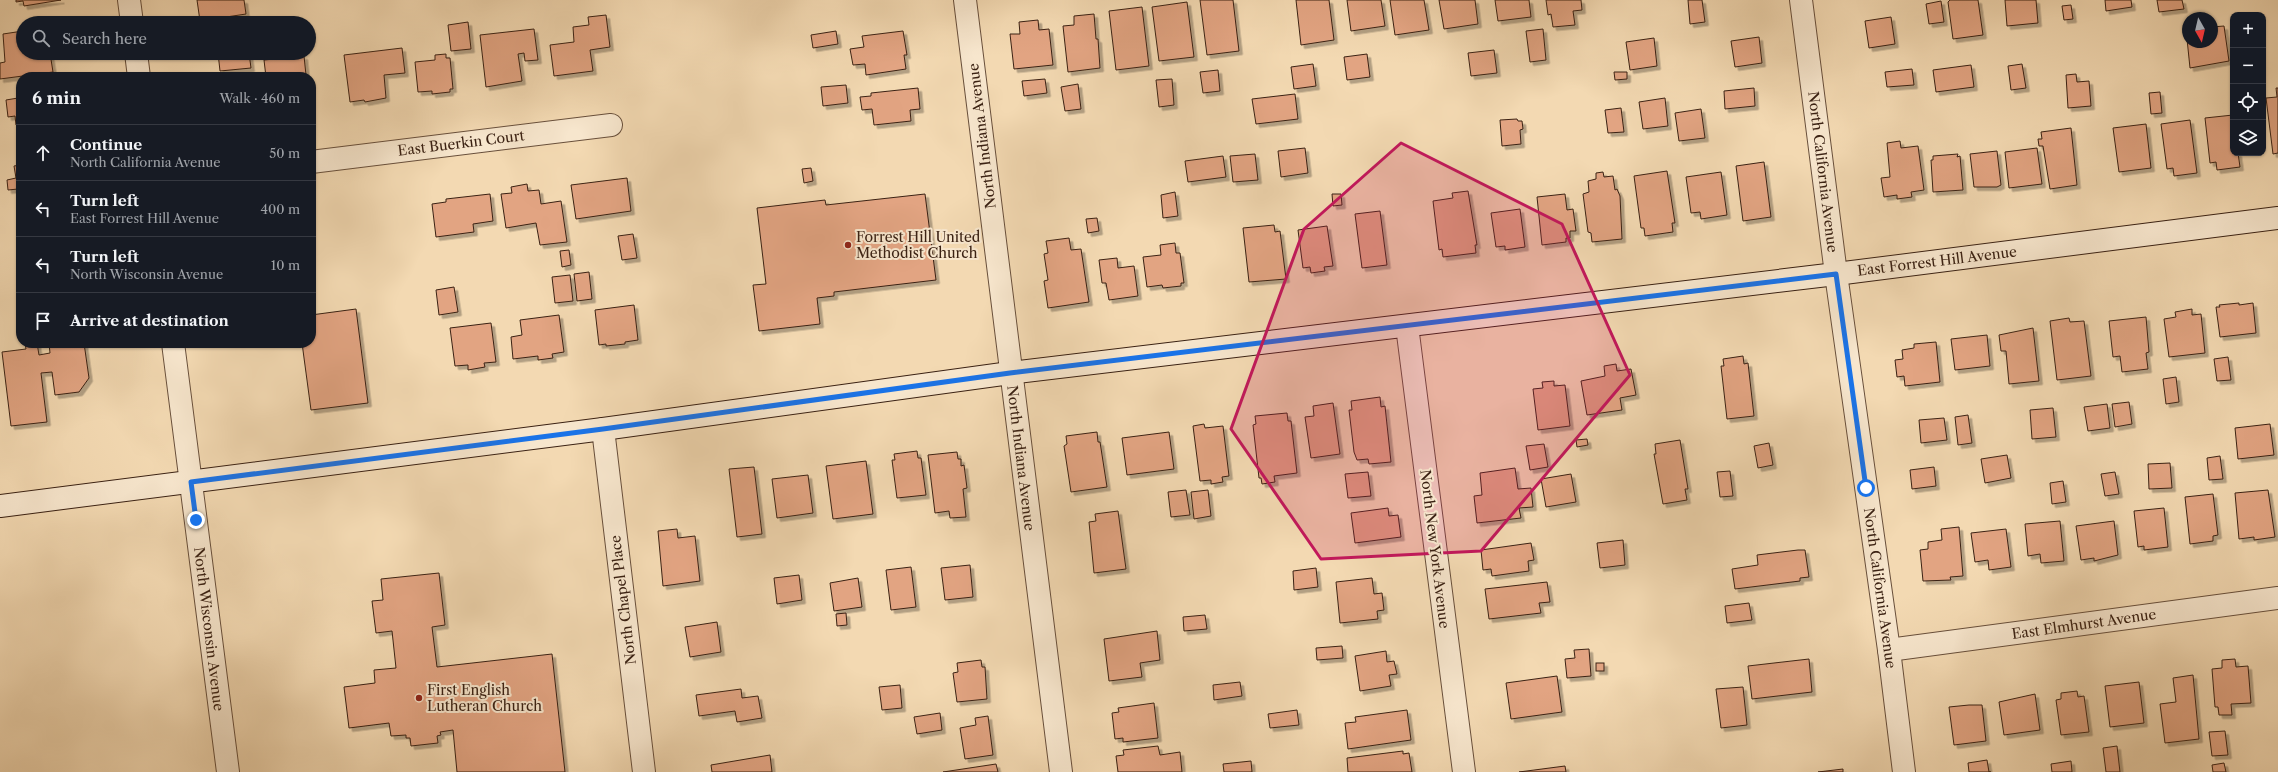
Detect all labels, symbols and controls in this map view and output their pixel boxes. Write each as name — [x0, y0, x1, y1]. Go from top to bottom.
north arrow — [2182, 12, 2218, 48]
map controls — [2230, 12, 2266, 156]
button: + — [2230, 12, 2266, 48]
search box — [16, 16, 316, 60]
icon: search — [30, 27, 52, 49]
text: Search here — [62, 29, 147, 48]
button: − — [2230, 48, 2266, 84]
street label: North Indiana Avenue — [964, 62, 1000, 210]
button: locate — [2230, 84, 2266, 120]
text: 6 min — [32, 88, 81, 108]
text: Walk · 460 m — [219, 90, 300, 106]
street label: North California Avenue — [1804, 90, 1842, 254]
button: layers — [2230, 120, 2266, 156]
street label: East Buerkin Court — [397, 126, 525, 160]
text: Continue — [70, 135, 142, 154]
icon: ahead — [32, 142, 54, 164]
text: 50 m — [269, 145, 300, 161]
text: North California Avenue — [70, 154, 221, 170]
text: Turn left — [70, 191, 139, 210]
icon: left — [32, 198, 54, 220]
text: 400 m — [260, 201, 300, 217]
text: East Forrest Hill Avenue — [70, 210, 219, 226]
place label: Forrest Hill United Methodist Church — [856, 228, 981, 262]
marker: Forrest Hill United Methodist Church — [843, 240, 853, 250]
street label: East Forrest Hill Avenue — [1856, 242, 2018, 280]
text: Turn left — [70, 247, 139, 266]
icon: left — [32, 254, 54, 276]
text: 10 m — [271, 257, 300, 273]
text: North Wisconsin Avenue — [70, 266, 223, 282]
icon: arrive — [32, 310, 54, 332]
text: Arrive at destination — [70, 311, 229, 330]
street label: North Indiana Avenue — [1003, 384, 1039, 532]
street label: North New York Avenue — [1416, 469, 1454, 630]
route start — [1857, 479, 1875, 497]
street label: North California Avenue — [1860, 506, 1900, 670]
route end — [187, 511, 205, 529]
street label: North Chapel Place — [606, 534, 640, 666]
street label: North Wisconsin Avenue — [190, 546, 228, 712]
street label: East Elmhurst Avenue — [2011, 605, 2158, 643]
place label: First English Lutheran Church — [427, 681, 542, 715]
marker: First English Lutheran Church — [414, 693, 424, 703]

